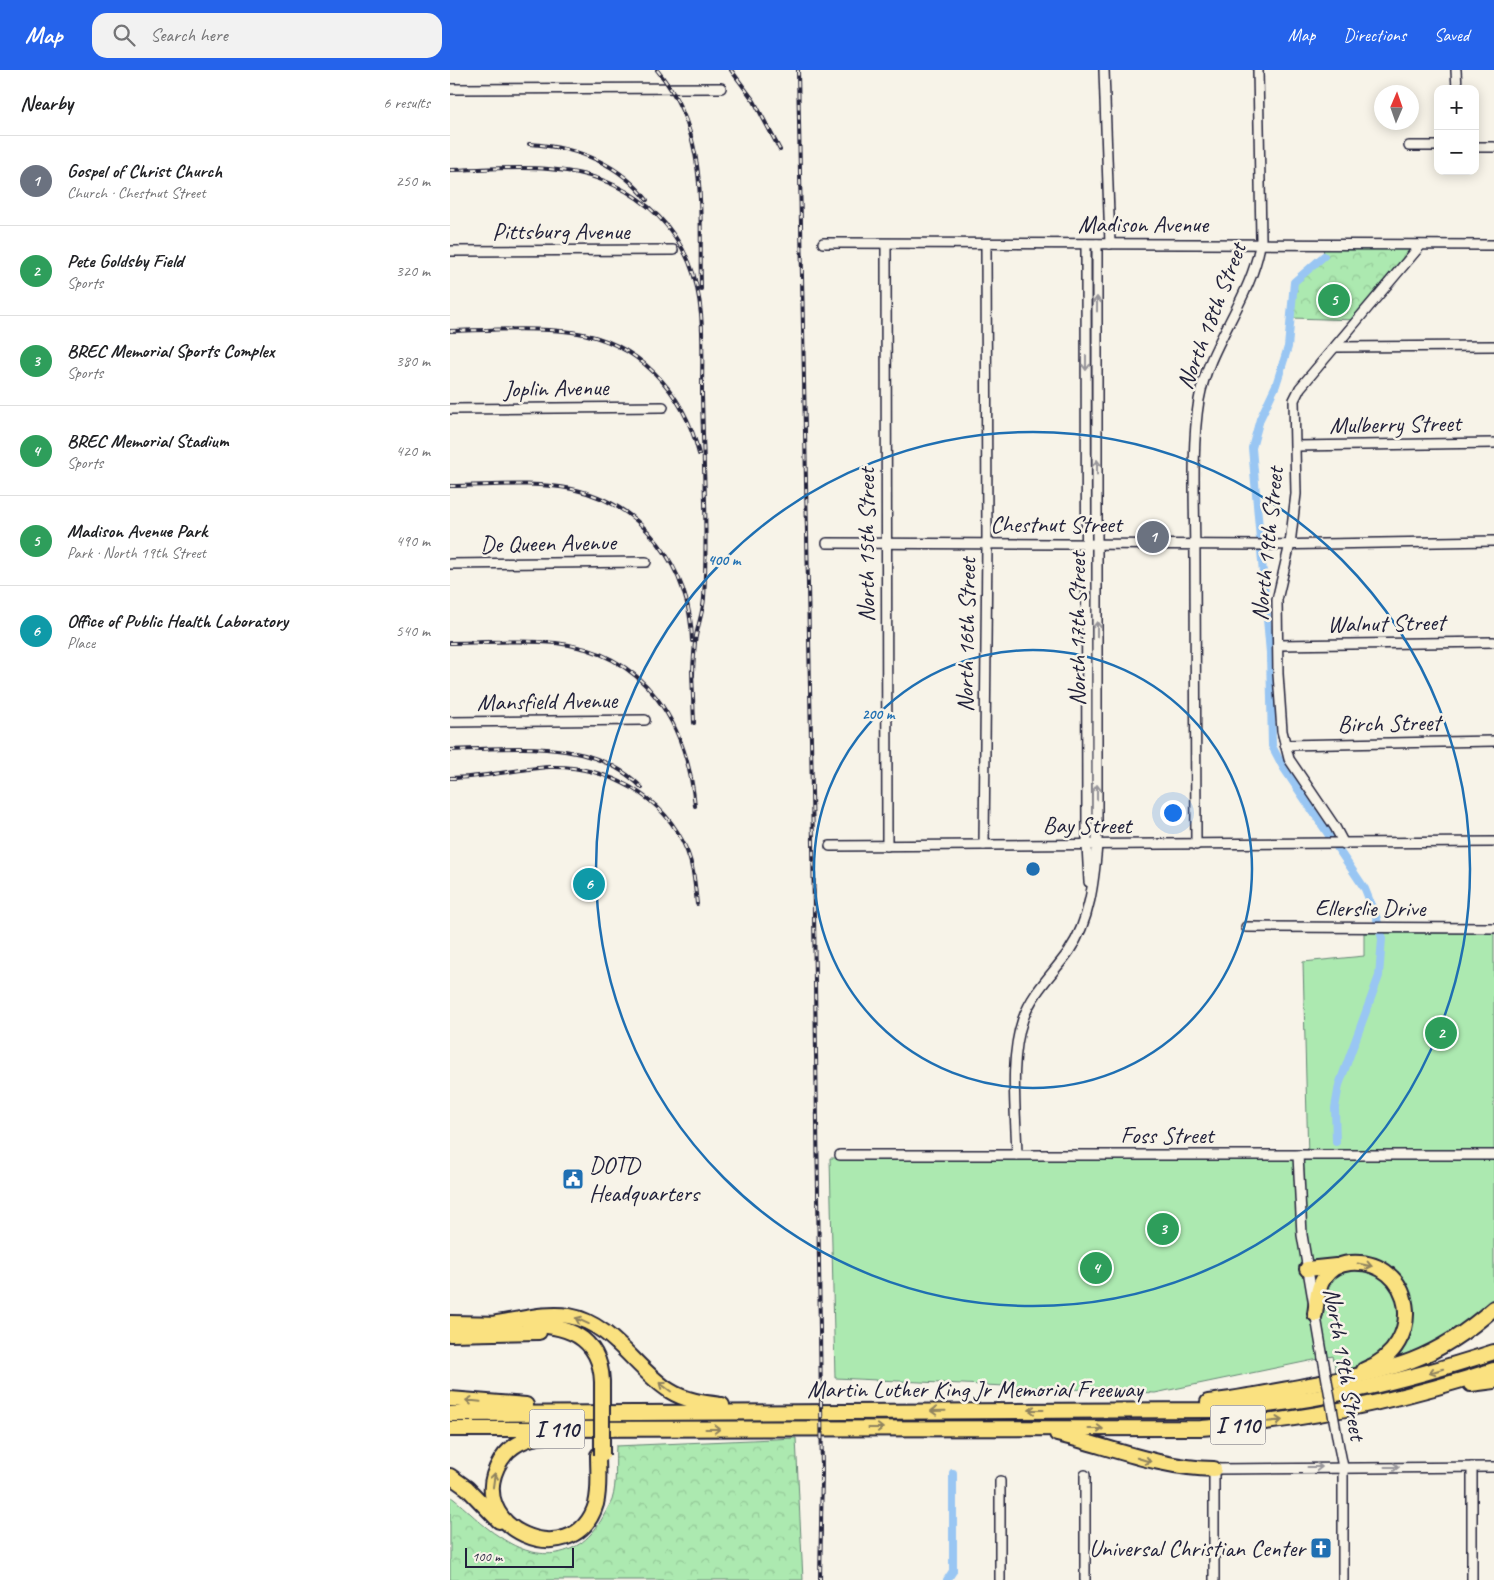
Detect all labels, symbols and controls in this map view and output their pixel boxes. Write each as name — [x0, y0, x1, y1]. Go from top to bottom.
search box — [92, 13, 442, 58]
text: Map — [25, 20, 62, 50]
icon: search — [110, 21, 138, 49]
text: Search here — [150, 23, 228, 47]
text: Map — [1288, 24, 1315, 46]
text: Directions — [1343, 24, 1406, 46]
text: Saved — [1434, 24, 1469, 46]
north arrow — [1374, 85, 1419, 130]
map controls — [1434, 85, 1479, 175]
button: + — [1434, 85, 1479, 130]
text: Nearby — [20, 90, 73, 116]
text: 6 results — [383, 93, 430, 113]
button: − — [1434, 130, 1479, 175]
text: Gospel of Christ Church — [67, 159, 222, 183]
text: 1 — [32, 171, 40, 191]
text: 250 m — [396, 171, 430, 191]
text: Church · Chestnut Street — [67, 183, 206, 203]
street label: Madison Avenue — [1078, 209, 1210, 239]
street label: Pittsburg Avenue — [492, 216, 632, 246]
street label: North 18th Street — [1169, 237, 1253, 393]
text: Pete Goldsby Field — [67, 249, 183, 273]
text: 2 — [32, 261, 40, 281]
text: 320 m — [396, 261, 430, 281]
text: Sports — [67, 273, 103, 293]
pin: 5 — [1318, 281, 1350, 319]
one-way arrow — [1092, 297, 1102, 313]
text: BREC Memorial Sports Complex — [67, 339, 274, 363]
text: 3 — [32, 351, 40, 371]
text: 380 m — [396, 351, 430, 371]
one-way arrow — [1081, 354, 1091, 371]
text: Sports — [67, 363, 103, 383]
street label: Joplin Avenue — [502, 372, 611, 404]
street label: Mulberry Street — [1329, 408, 1463, 440]
text: BREC Memorial Stadium — [67, 429, 228, 453]
text: 4 — [32, 441, 40, 461]
text: 420 m — [396, 441, 430, 461]
text: Sports — [67, 453, 103, 473]
one-way arrow — [1092, 459, 1102, 476]
street label: North 19th Street — [1244, 464, 1290, 622]
street label: North 15th Street — [851, 466, 881, 622]
street label: Chestnut Street — [990, 509, 1124, 539]
pin: 1 — [1137, 518, 1169, 556]
text: Madison Avenue Park — [67, 519, 207, 543]
street label: De Queen Avenue — [480, 527, 618, 559]
text: 5 — [33, 531, 39, 551]
text: 490 m — [396, 531, 430, 551]
text: Park · North 19th Street — [67, 543, 206, 563]
street label: North 17th Street — [1062, 550, 1092, 706]
text: 400 m — [708, 551, 742, 570]
street label: North 16th Street — [950, 556, 982, 712]
street label: Walnut Street — [1327, 607, 1448, 639]
text: Office of Public Health Laboratory — [67, 609, 288, 633]
text: 6 — [32, 621, 40, 641]
text: 540 m — [396, 621, 430, 641]
one-way arrow — [1092, 622, 1102, 638]
text: Place — [67, 633, 95, 653]
street label: Mansfield Avenue — [477, 685, 620, 717]
text: 200 m — [862, 705, 896, 724]
street label: Birch Street — [1337, 707, 1444, 739]
one-way arrow — [1092, 784, 1102, 800]
your location — [1160, 800, 1186, 826]
street label: Bay Street — [1043, 810, 1133, 840]
centre of rings — [1024, 860, 1042, 878]
pin: 6 — [573, 865, 605, 903]
street label: Ellerslie Drive — [1315, 893, 1427, 923]
pin: 2 — [1425, 1014, 1457, 1052]
street label: Foss Street — [1121, 1120, 1215, 1150]
place label: DOTD Headquarters — [589, 1150, 701, 1208]
public building icon: DOTD Headquarters — [561, 1167, 585, 1191]
pin: 3 — [1147, 1210, 1179, 1248]
pin: 4 — [1080, 1249, 1112, 1287]
one-way arrow — [1357, 1261, 1373, 1270]
street label: North 19th Street — [1317, 1285, 1374, 1445]
one-way arrow — [575, 1315, 590, 1325]
one-way arrow — [1428, 1367, 1444, 1377]
street label: Martin Luther King Jr Memorial Freeway — [807, 1374, 1145, 1404]
one-way arrow — [658, 1382, 672, 1392]
one-way arrow — [465, 1396, 481, 1406]
one-way arrow — [1028, 1405, 1044, 1415]
road number: I 110 — [1210, 1406, 1266, 1444]
one-way arrow — [931, 1407, 947, 1416]
road number: I 110 — [530, 1410, 584, 1448]
one-way arrow — [1267, 1417, 1283, 1426]
one-way arrow — [868, 1423, 884, 1433]
one-way arrow — [705, 1424, 721, 1434]
one-way arrow — [1087, 1424, 1103, 1434]
one-way arrow — [1135, 1455, 1151, 1465]
one-way arrow — [1306, 1462, 1323, 1472]
one-way arrow — [1383, 1462, 1399, 1472]
one-way arrow — [489, 1473, 499, 1489]
place label: Universal Christian Center — [1089, 1533, 1307, 1563]
church icon: Universal Christian Center — [1309, 1536, 1333, 1560]
scale bar — [465, 1545, 574, 1568]
text: 100 m — [472, 1548, 502, 1565]

